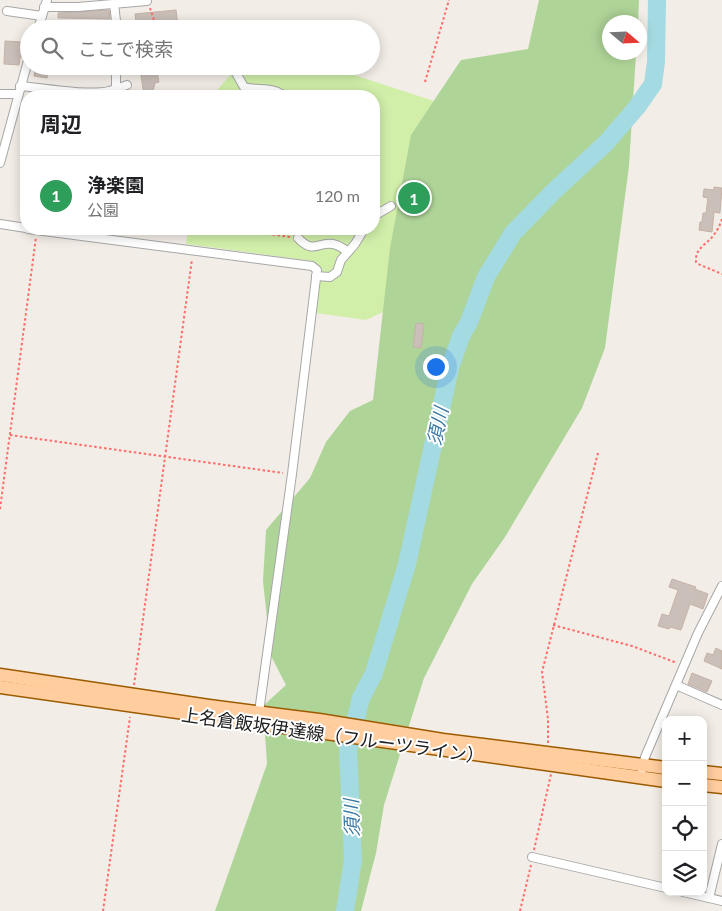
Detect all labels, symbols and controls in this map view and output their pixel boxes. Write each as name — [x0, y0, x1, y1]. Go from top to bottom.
north arrow — [602, 15, 647, 60]
search box — [20, 20, 380, 75]
icon: search — [38, 34, 66, 62]
text: ここで検索 — [78, 37, 173, 60]
text: 周辺 — [40, 111, 82, 136]
text: 浄楽園 — [87, 173, 144, 196]
pin: 1 — [398, 179, 430, 217]
text: 1 — [51, 186, 61, 205]
text: 120 m — [315, 186, 360, 205]
text: 公園 — [87, 200, 119, 219]
your location — [423, 354, 449, 380]
water label: 須川 — [422, 403, 453, 447]
street label: 上名倉飯坂伊達線（フルーツライン） — [180, 703, 486, 767]
map controls — [662, 716, 707, 896]
button: + — [662, 716, 707, 761]
button: − — [662, 761, 707, 806]
water label: 須川 — [339, 797, 363, 837]
button: locate — [662, 806, 707, 851]
button: layers — [662, 851, 707, 896]

